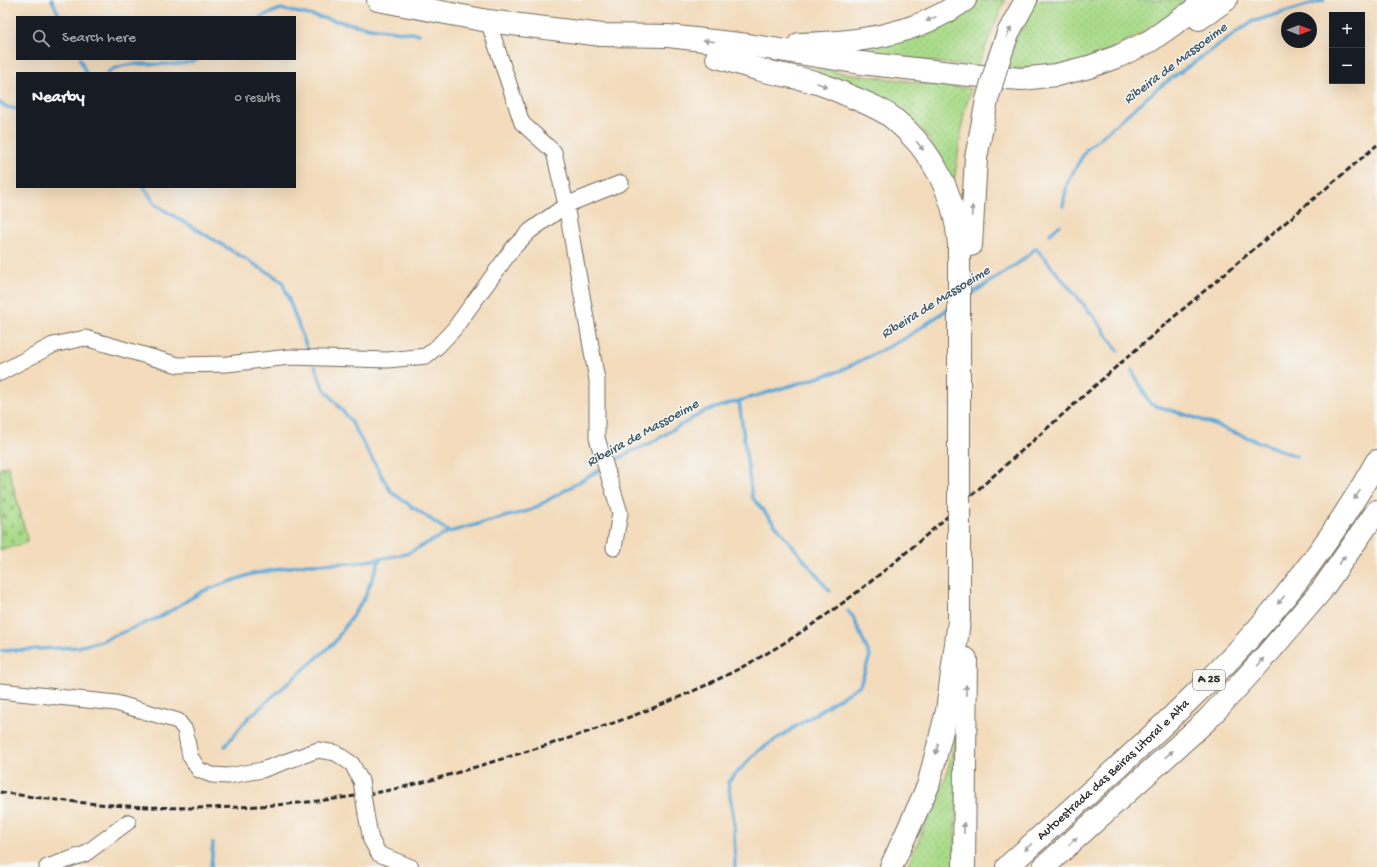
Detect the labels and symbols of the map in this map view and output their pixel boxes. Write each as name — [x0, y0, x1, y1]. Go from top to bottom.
north arrow — [1281, 12, 1317, 48]
one-way arrow — [925, 16, 937, 22]
water label: Ribeira de Massoeime — [1121, 19, 1232, 108]
one-way arrow — [1006, 26, 1012, 37]
one-way arrow — [703, 37, 715, 44]
one-way arrow — [817, 82, 829, 88]
one-way arrow — [916, 140, 925, 151]
one-way arrow — [968, 205, 975, 217]
water label: Ribeira de Massoeime — [878, 262, 994, 343]
water label: Ribeira de Massoeime — [584, 396, 703, 472]
one-way arrow — [1353, 489, 1361, 500]
one-way arrow — [1338, 555, 1346, 566]
one-way arrow — [1277, 595, 1286, 605]
one-way arrow — [1256, 657, 1265, 666]
road number: A 25 — [1193, 670, 1225, 690]
one-way arrow — [962, 684, 969, 696]
street label: Autoestrada das Beiras Litoral e Alta — [1034, 696, 1193, 843]
one-way arrow — [934, 742, 940, 755]
one-way arrow — [1164, 749, 1175, 758]
one-way arrow — [961, 821, 967, 834]
one-way arrow — [1068, 836, 1078, 846]
one-way arrow — [1024, 842, 1033, 851]

